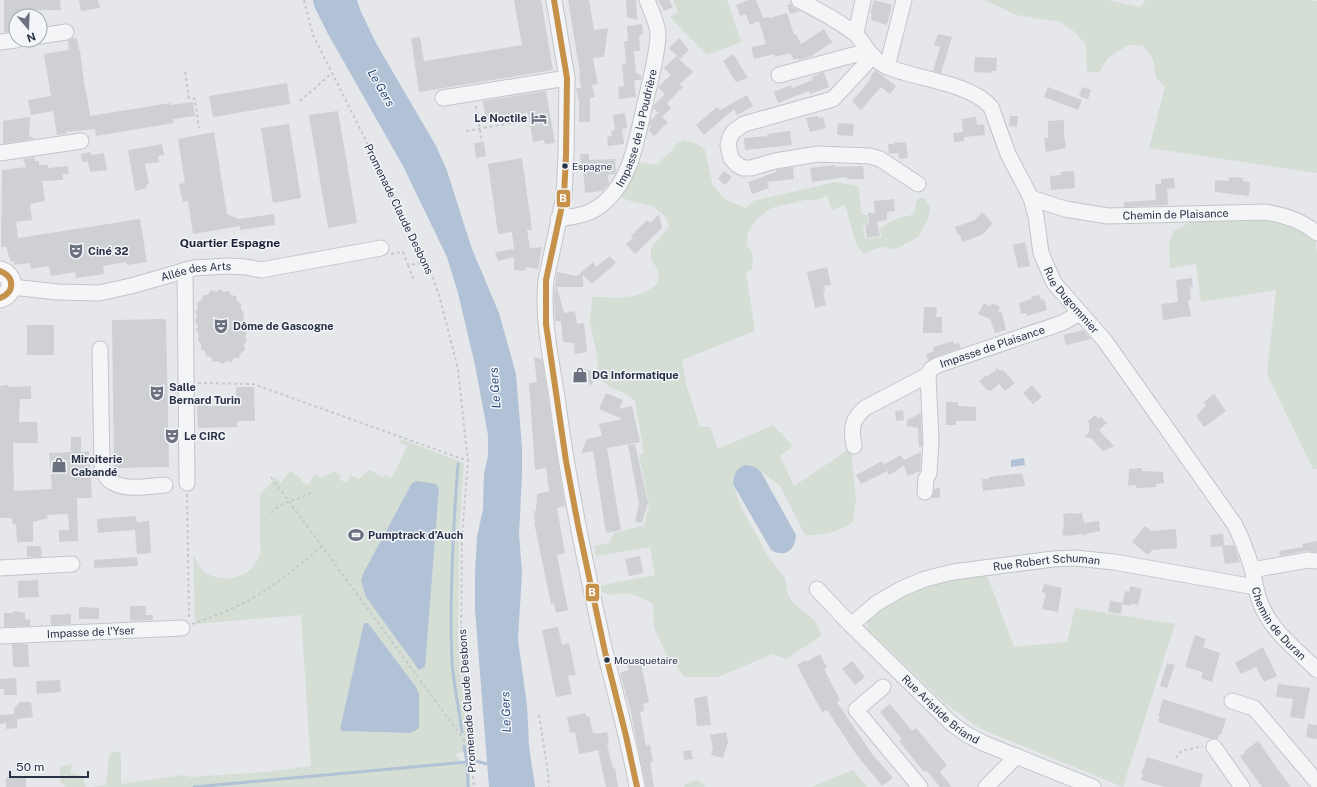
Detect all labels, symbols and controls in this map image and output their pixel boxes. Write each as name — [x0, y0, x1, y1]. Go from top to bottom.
north arrow — [8, 8, 48, 48]
text: N — [25, 30, 37, 45]
water label: Le Gers — [365, 67, 397, 109]
street label: Impasse de la Poudrière — [613, 68, 659, 189]
hotel icon: Le Noctile — [530, 109, 548, 127]
place label: Le Noctile — [474, 112, 527, 124]
street label: Promenade Claude Desbons — [362, 142, 436, 277]
place label: Espagne — [572, 160, 613, 172]
marker: Espagne — [560, 161, 570, 171]
line badge: B — [556, 189, 571, 208]
text: B — [559, 192, 567, 204]
street label: Chemin de Plaisance — [1122, 207, 1229, 222]
district label: Quartier Espagne — [180, 236, 280, 250]
theatre icon: Ciné 32 — [67, 242, 85, 260]
place label: Ciné 32 — [88, 245, 128, 257]
street label: Allée des Arts — [159, 260, 232, 283]
street label: Rue Dugommier — [1042, 265, 1101, 336]
theatre icon: Dôme de Gascogne — [212, 317, 230, 335]
place label: Dôme de Gascogne — [233, 320, 334, 332]
street label: Impasse de Plaisance — [938, 323, 1046, 370]
shop icon: DG Informatique — [571, 366, 589, 384]
water label: Le Gers — [487, 367, 503, 409]
place label: DG Informatique — [592, 369, 679, 381]
place label: Salle Bernard Turin — [169, 381, 241, 406]
theatre icon: Salle Bernard Turin — [148, 384, 166, 402]
theatre icon: Le CIRC — [163, 427, 181, 445]
place label: Le CIRC — [184, 430, 226, 442]
place label: Miroiterie Cabandé — [71, 453, 122, 478]
shop icon: Miroiterie Cabandé — [50, 456, 68, 474]
sports icon: Pumptrack d’Auch — [347, 526, 365, 544]
place label: Pumptrack d’Auch — [368, 529, 463, 541]
street label: Rue Robert Schuman — [992, 552, 1101, 573]
line badge: B — [585, 583, 600, 602]
text: B — [588, 586, 596, 598]
street label: Chemin de Duran — [1250, 586, 1308, 662]
street label: Impasse de l'Yser — [47, 624, 135, 640]
street label: Promenade Claude Desbons — [456, 628, 478, 773]
place label: Mousquetaire — [614, 654, 678, 666]
marker: Mousquetaire — [602, 655, 612, 665]
street label: Rue Aristide Briand — [900, 673, 981, 746]
water label: Le Gers — [498, 691, 514, 733]
scale bar — [10, 753, 88, 779]
text: 50 m — [16, 760, 44, 774]

